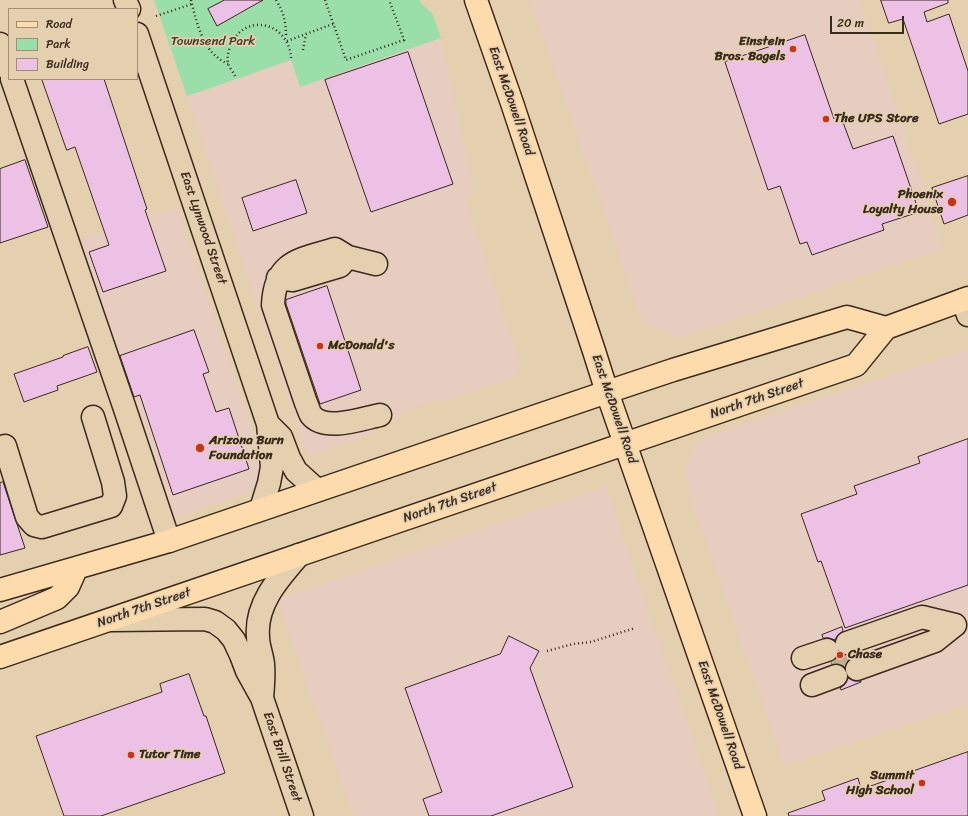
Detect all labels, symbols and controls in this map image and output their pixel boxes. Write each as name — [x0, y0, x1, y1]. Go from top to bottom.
legend — [8, 8, 138, 80]
scale bar — [832, 8, 906, 34]
text: 20 m — [837, 12, 864, 34]
text: Road — [46, 13, 72, 35]
text: Park — [46, 33, 71, 55]
park label: Townsend Park — [171, 34, 255, 50]
place label: Einstein Bros. Bagels — [715, 34, 785, 65]
street label: East McDowell Road — [485, 44, 537, 158]
marker: Einstein Bros. Bagels — [788, 44, 798, 54]
text: Building — [46, 53, 89, 75]
place label: The UPS Store — [834, 111, 919, 127]
marker: The UPS Store — [821, 114, 831, 124]
street label: East Lynwood Street — [176, 169, 230, 287]
place label: Phoenix Loyalty House — [863, 187, 943, 218]
marker: Phoenix Loyalty House — [946, 196, 958, 208]
place label: McDonald's — [328, 338, 394, 354]
marker: McDonald's — [315, 341, 325, 351]
street label: East McDowell Road — [588, 352, 640, 466]
street label: North 7th Street — [708, 376, 806, 422]
place label: Arizona Burn Foundation — [209, 433, 284, 464]
marker: Arizona Burn Foundation — [194, 442, 206, 454]
street label: North 7th Street — [401, 480, 499, 526]
street label: North 7th Street — [95, 585, 193, 631]
place label: Chase — [848, 647, 882, 663]
marker: Chase — [835, 650, 845, 660]
street label: East McDowell Road — [694, 658, 746, 772]
street label: East Brill Street — [259, 710, 305, 804]
place label: Tutor Time — [139, 747, 201, 763]
marker: Tutor Time — [126, 750, 136, 760]
place label: Summit High School — [846, 768, 914, 799]
marker: Summit High School — [917, 778, 927, 788]

